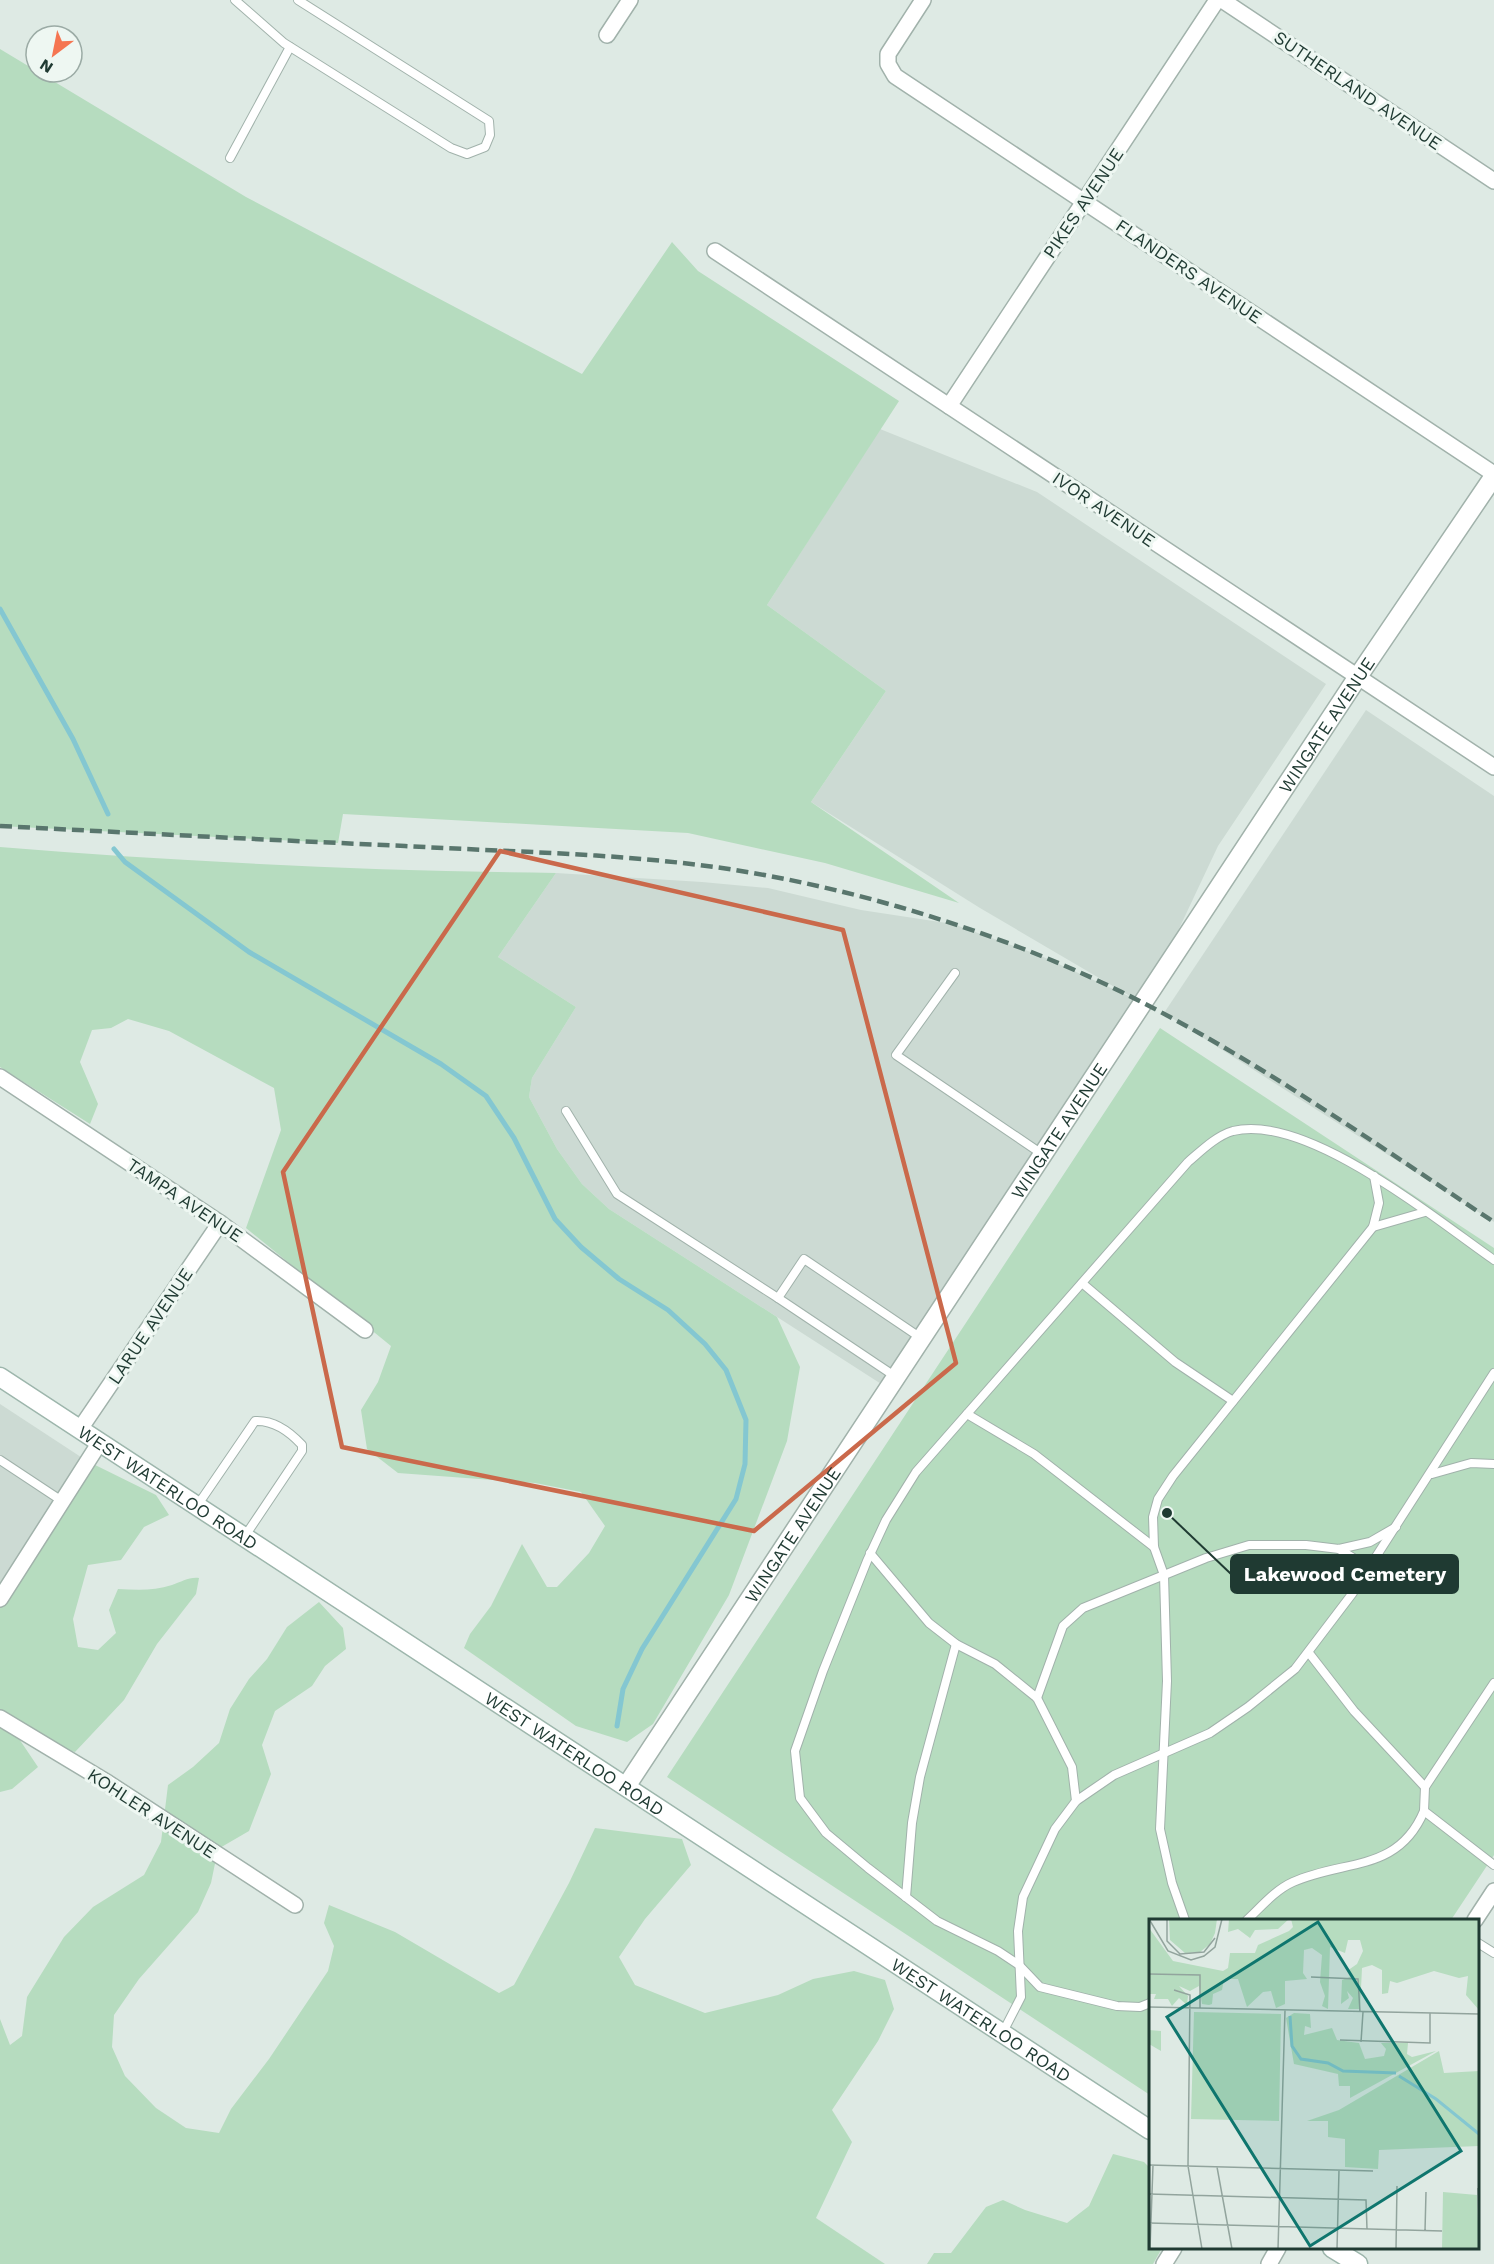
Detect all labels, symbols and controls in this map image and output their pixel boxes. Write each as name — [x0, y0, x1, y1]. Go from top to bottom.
north arrow — [24, 24, 84, 84]
street label: SUTHERLAND AVENUE — [1270, 26, 1446, 154]
text: N — [36, 55, 56, 77]
street label: PIKES AVENUE — [1039, 144, 1127, 262]
street label: FLANDERS AVENUE — [1112, 214, 1266, 328]
street label: IVOR AVENUE — [1049, 467, 1159, 551]
street label: WINGATE AVENUE — [1274, 653, 1379, 797]
street label: WINGATE AVENUE — [1006, 1059, 1111, 1202]
street label: TAMPA AVENUE — [123, 1154, 247, 1246]
street label: LARUE AVENUE — [103, 1264, 197, 1388]
street label: WEST WATERLOO ROAD — [74, 1421, 262, 1554]
street label: WINGATE AVENUE — [740, 1463, 845, 1606]
callout: Lakewood Cemetery — [1231, 1555, 1458, 1593]
text: Lakewood Cemetery — [1244, 1562, 1447, 1586]
street label: WEST WATERLOO ROAD — [481, 1687, 668, 1820]
street label: KOHLER AVENUE — [84, 1764, 220, 1862]
inset map — [1149, 1919, 1479, 2249]
street label: WEST WATERLOO ROAD — [888, 1953, 1075, 2086]

